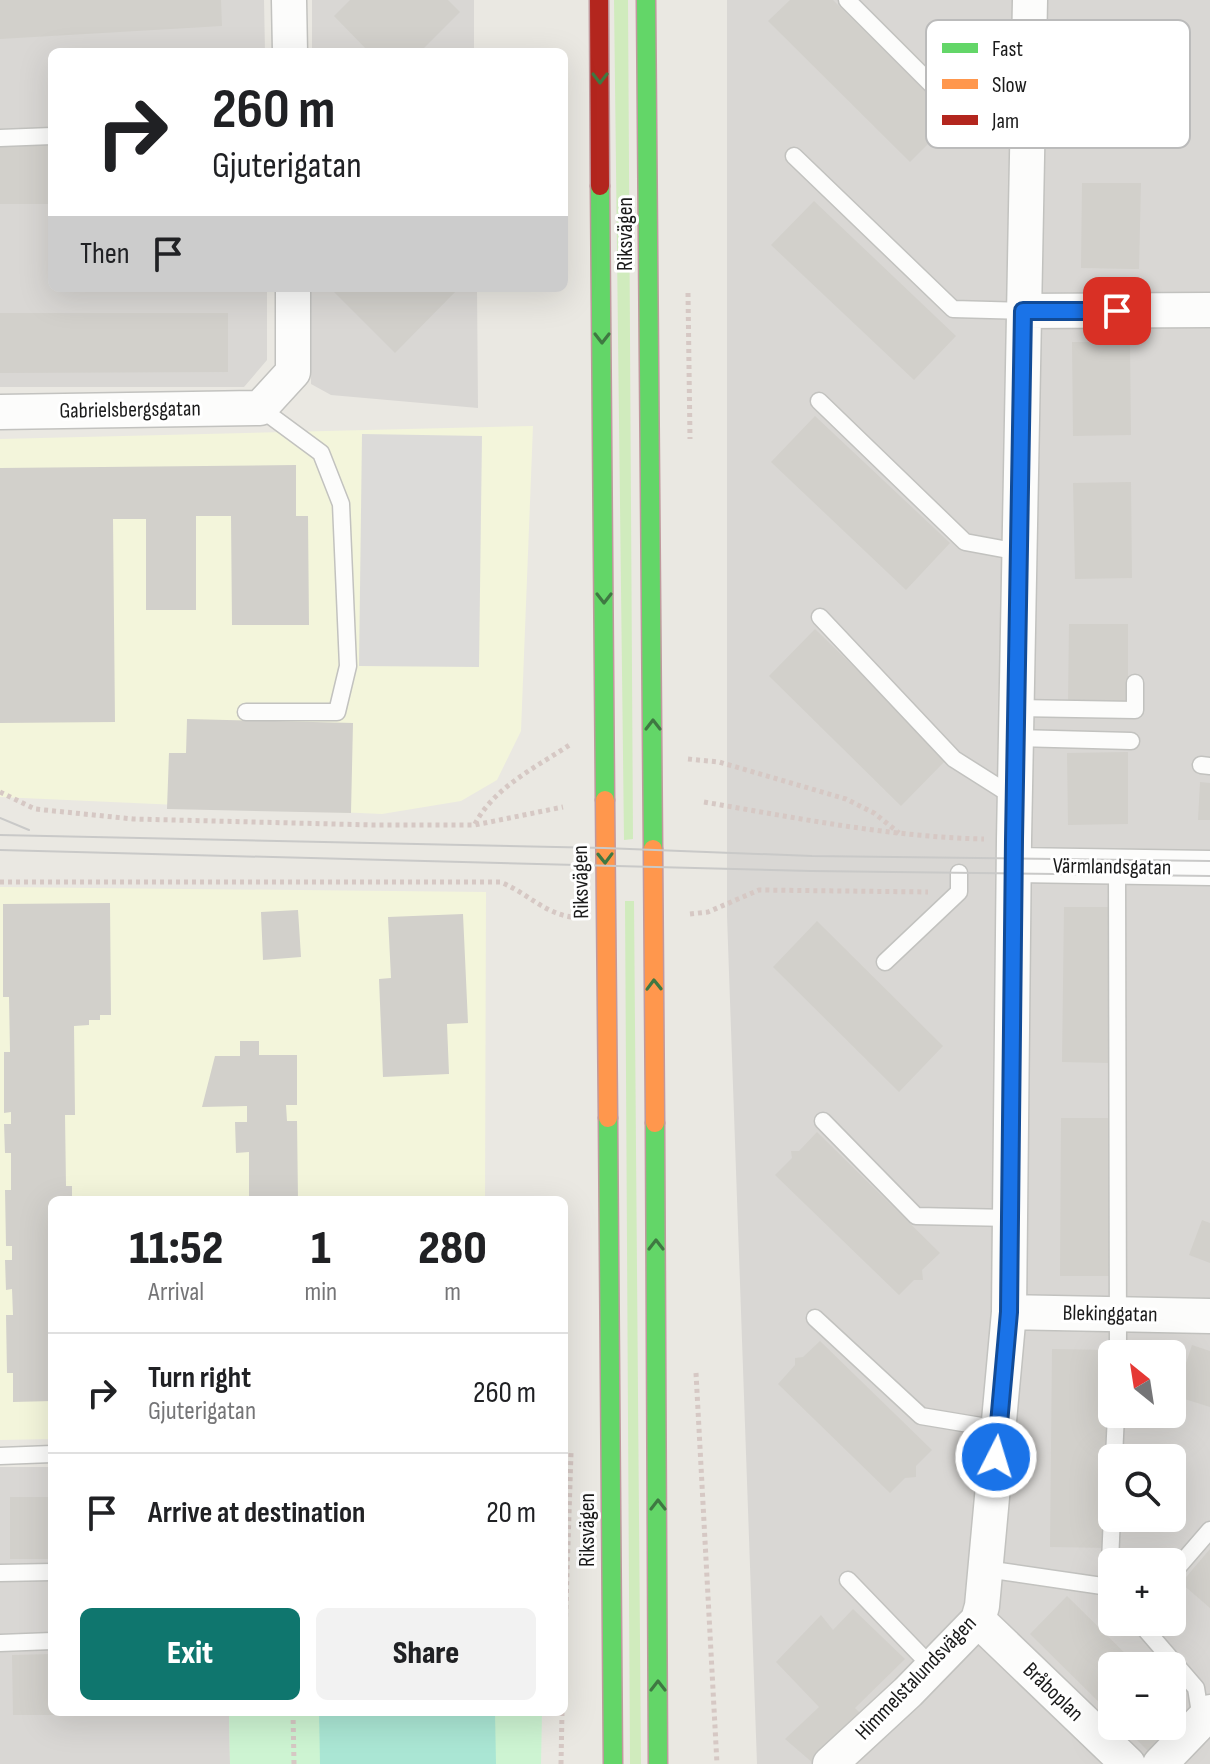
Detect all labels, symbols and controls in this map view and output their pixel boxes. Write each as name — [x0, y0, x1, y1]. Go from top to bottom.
legend — [926, 20, 1190, 148]
text: Fast — [992, 36, 1023, 63]
one-way arrow — [591, 72, 609, 85]
text: Slow — [992, 72, 1027, 99]
text: 260 m — [212, 77, 335, 144]
icon: right — [80, 80, 184, 184]
text: Jam — [991, 108, 1019, 135]
text: Gjuterigatan — [212, 145, 362, 188]
street label: Riksvägen — [612, 197, 639, 271]
icon: arrive — [146, 232, 190, 276]
text: Then — [80, 236, 130, 272]
pin — [1083, 277, 1151, 345]
icon: arrive — [1095, 289, 1139, 333]
one-way arrow — [593, 332, 611, 345]
street label: Gabrielsbergsgatan — [59, 395, 201, 425]
one-way arrow — [595, 592, 613, 605]
one-way arrow — [644, 718, 662, 731]
street label: Riksvägen — [567, 845, 595, 919]
one-way arrow — [596, 852, 613, 865]
street label: Värmlandsgatan — [1053, 852, 1171, 882]
one-way arrow — [645, 978, 663, 991]
text: 11:52 — [129, 1220, 223, 1277]
text: 1 — [311, 1220, 331, 1277]
text: 280 — [418, 1220, 487, 1277]
one-way arrow — [647, 1238, 665, 1251]
text: Arrival — [148, 1277, 204, 1308]
text: min — [305, 1277, 337, 1308]
text: m — [444, 1277, 461, 1308]
street label: Blekinggatan — [1062, 1300, 1158, 1328]
north arrow — [1098, 1340, 1186, 1428]
map controls — [1098, 1340, 1186, 1740]
text: Turn right — [148, 1360, 251, 1396]
icon: right — [80, 1371, 124, 1415]
text: 260 m — [473, 1375, 536, 1411]
text: Gjuterigatan — [148, 1396, 256, 1427]
position arrow — [954, 1415, 1038, 1499]
button: search — [1098, 1444, 1186, 1532]
icon: arrive — [80, 1491, 124, 1535]
street label: Riksvägen — [574, 1493, 601, 1567]
text: Arrive at destination — [148, 1495, 365, 1531]
text: 20 m — [486, 1495, 536, 1531]
one-way arrow — [649, 1498, 666, 1511]
button: + — [1098, 1548, 1186, 1636]
button: Exit — [80, 1608, 300, 1700]
button: Share — [316, 1608, 536, 1700]
street label: Himmelstalundsvägen — [850, 1610, 982, 1746]
button: − — [1098, 1652, 1186, 1740]
street label: Bråboplan — [1017, 1657, 1089, 1727]
one-way arrow — [649, 1679, 667, 1692]

